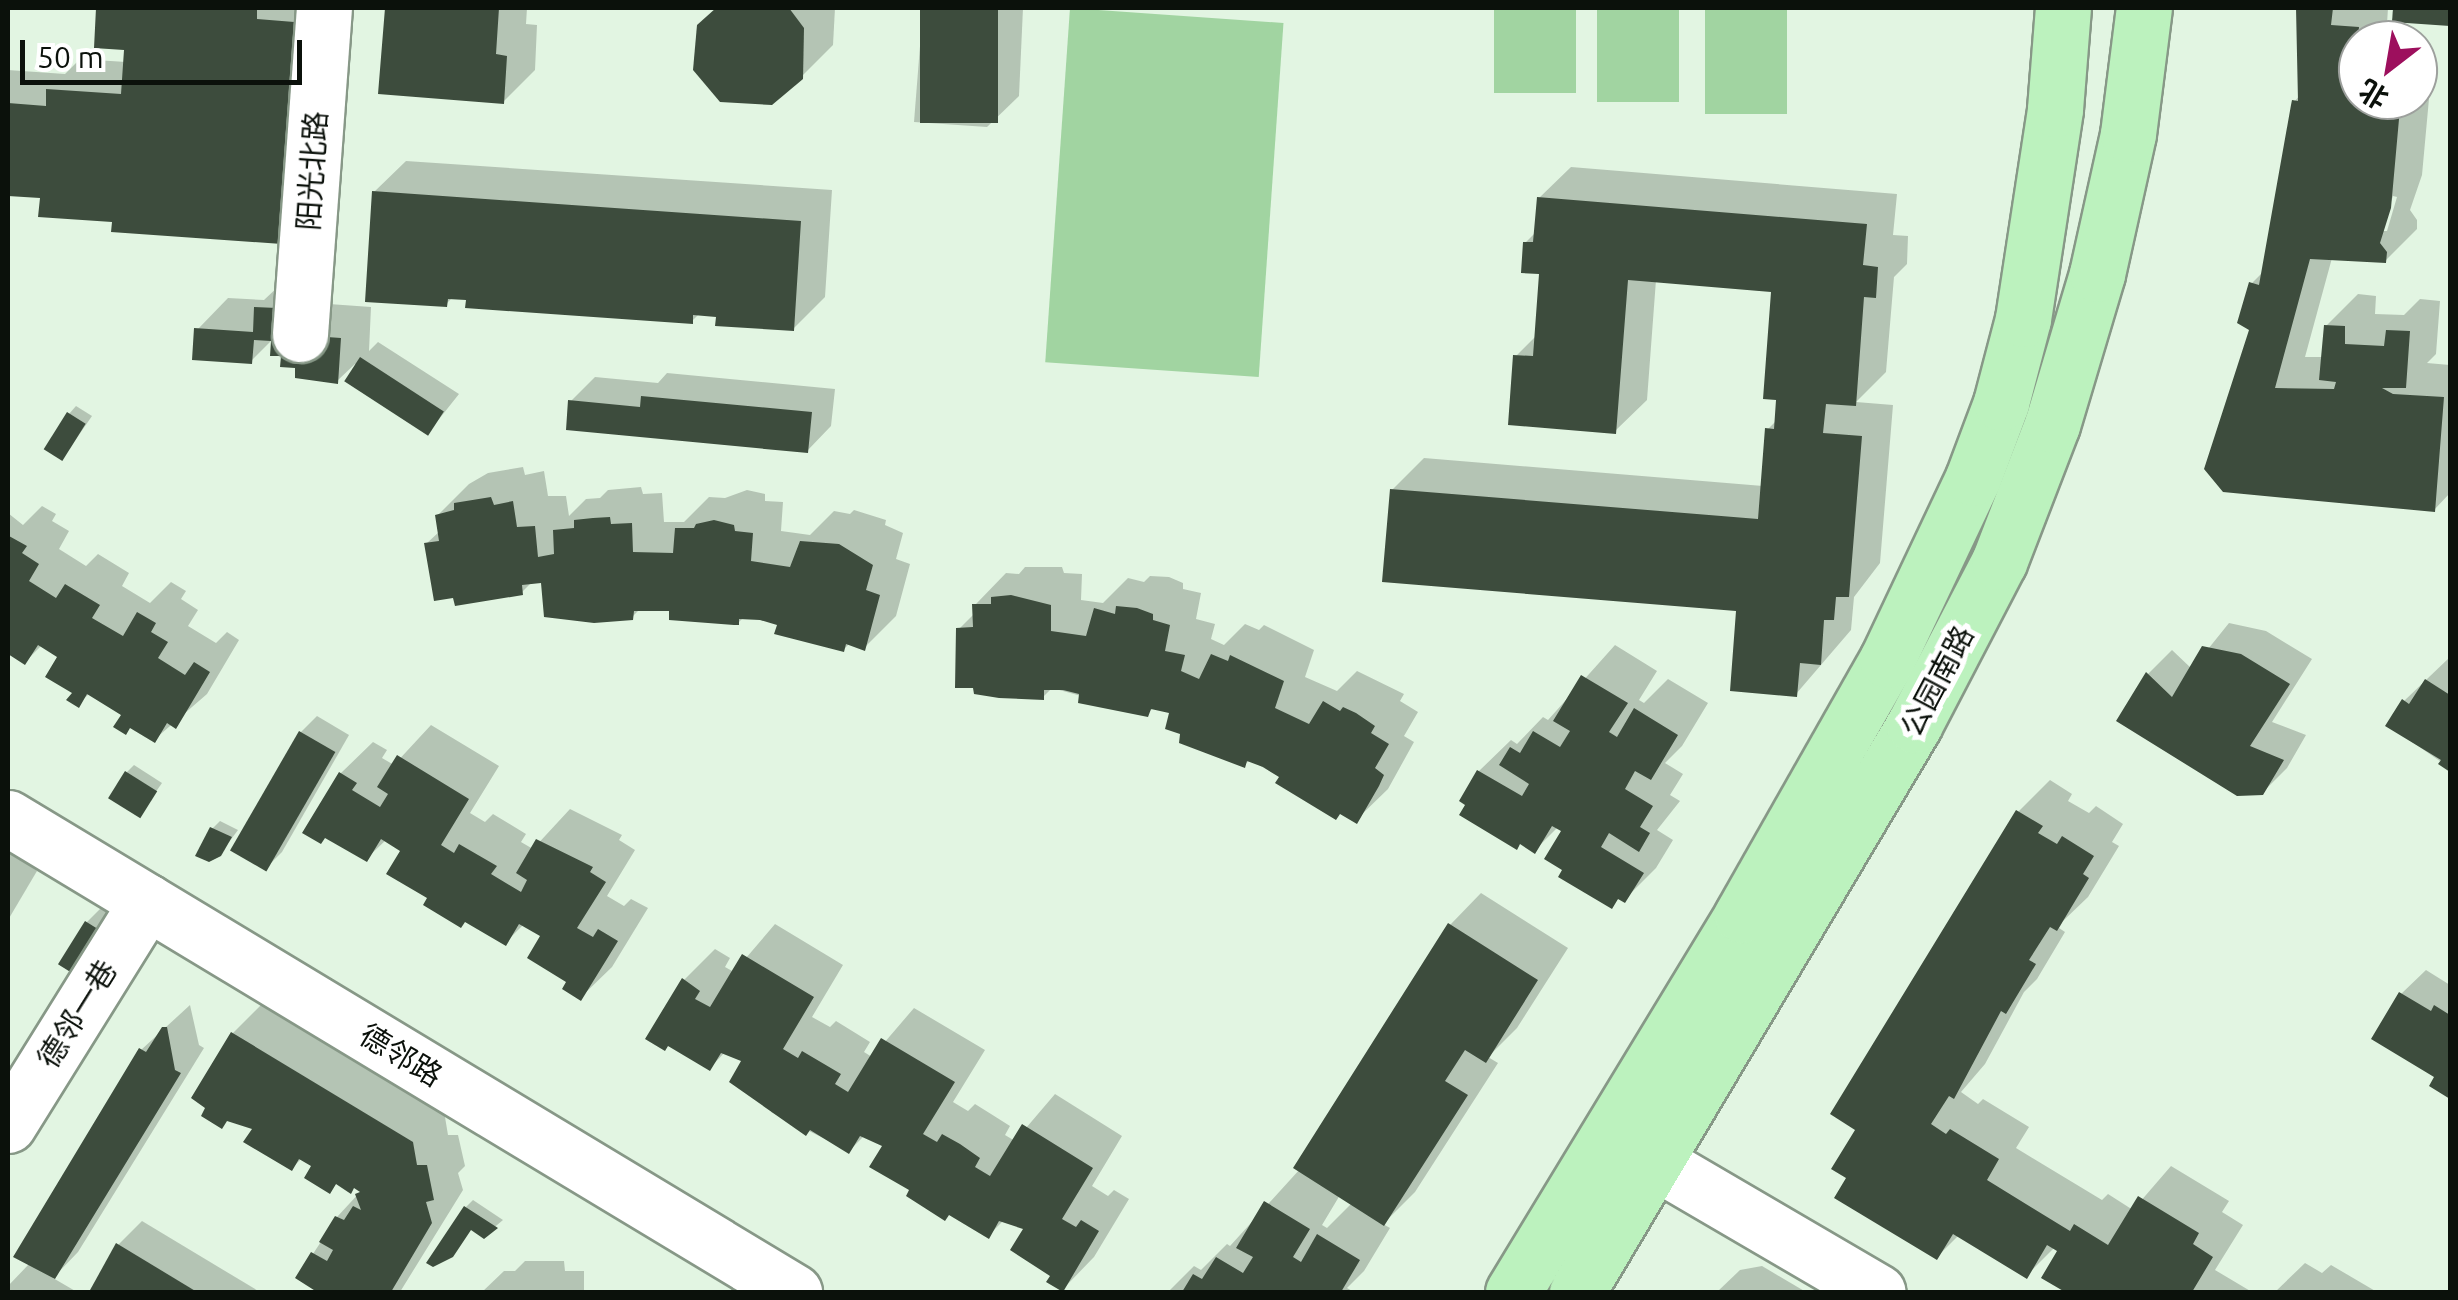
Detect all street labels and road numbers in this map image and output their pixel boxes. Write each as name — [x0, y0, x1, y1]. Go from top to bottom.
street label: 阳光北路 — [290, 110, 334, 232]
street label: 公园南路 — [1893, 620, 1981, 742]
street label: 德邻一巷 — [30, 954, 124, 1074]
street label: 德邻路 — [353, 1016, 449, 1094]

